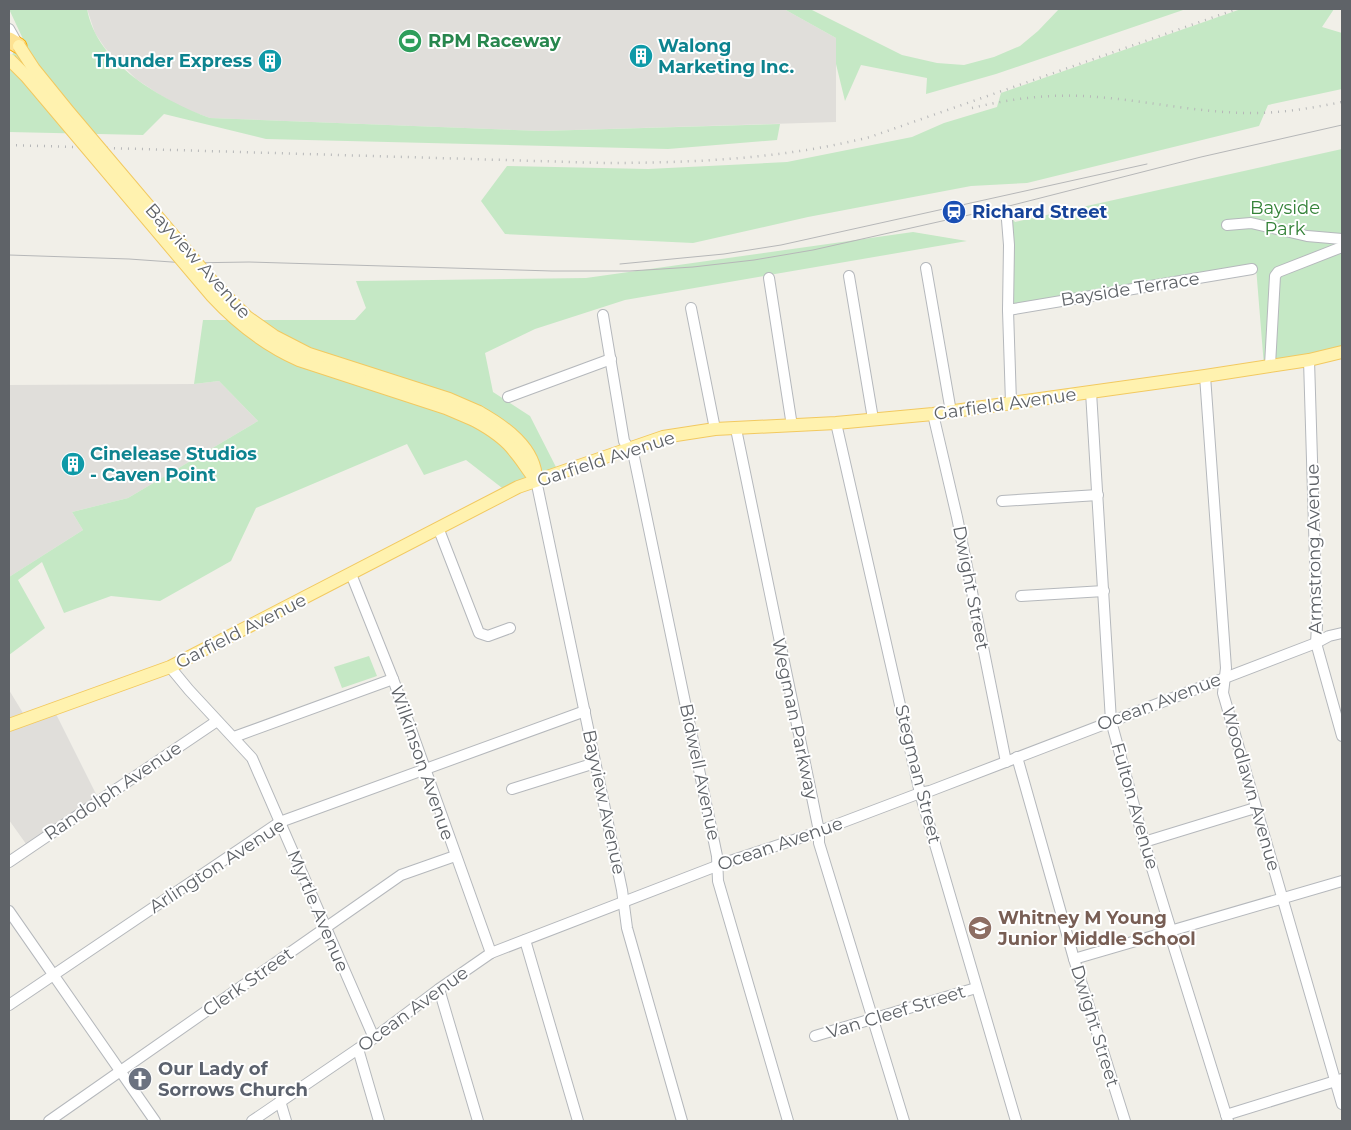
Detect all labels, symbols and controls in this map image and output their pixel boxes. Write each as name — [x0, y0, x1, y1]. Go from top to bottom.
sports icon: RPM Raceway — [397, 28, 423, 54]
place label: RPM Raceway — [428, 30, 561, 52]
place label: Walong Marketing Inc. — [658, 35, 795, 78]
building icon: Walong Marketing Inc. — [628, 43, 654, 69]
building icon: Thunder Express — [257, 48, 283, 74]
place label: Thunder Express — [94, 50, 252, 72]
park label: Bayside Park — [1250, 197, 1320, 240]
street label: Bayview Avenue — [141, 199, 256, 323]
station icon: Richard Street — [941, 199, 967, 225]
place label: Richard Street — [972, 201, 1108, 223]
street label: Bayside Terrace — [1059, 267, 1201, 311]
street label: Garfield Avenue — [932, 383, 1078, 425]
street label: Garfield Avenue — [534, 426, 678, 492]
place label: Cinelease Studios - Caven Point — [90, 443, 257, 486]
building icon: Cinelease Studios - Caven Point — [60, 451, 86, 477]
street label: Armstrong Avenue — [1302, 463, 1326, 634]
street label: Dwight Street — [948, 524, 994, 652]
street label: Garfield Avenue — [172, 589, 310, 673]
street label: Wegman Parkway — [767, 636, 823, 802]
street label: Ocean Avenue — [1094, 668, 1224, 736]
street label: Wilkinson Avenue — [385, 683, 459, 843]
street label: Bidwell Avenue — [675, 702, 725, 843]
street label: Stegman Street — [890, 702, 946, 846]
street label: Woodlawn Avenue — [1217, 704, 1285, 874]
street label: Bayview Avenue — [578, 728, 630, 876]
street label: Randolph Avenue — [40, 737, 186, 845]
street label: Fulton Avenue — [1106, 740, 1164, 872]
street label: Ocean Avenue — [714, 812, 846, 876]
street label: Arlington Avenue — [145, 814, 289, 918]
street label: Myrtle Avenue — [282, 847, 354, 975]
place label: Whitney M Young Junior Middle School — [997, 907, 1196, 950]
school or university icon: Whitney M Young Junior Middle School — [967, 915, 993, 941]
street label: Clerk Street — [198, 943, 298, 1021]
street label: Ocean Avenue — [353, 961, 473, 1056]
street label: Dwight Street — [1066, 962, 1124, 1090]
street label: Van Cleef Street — [824, 980, 968, 1044]
place label: Our Lady of Sorrows Church — [158, 1058, 308, 1101]
church icon: Our Lady of Sorrows Church — [127, 1066, 153, 1092]

